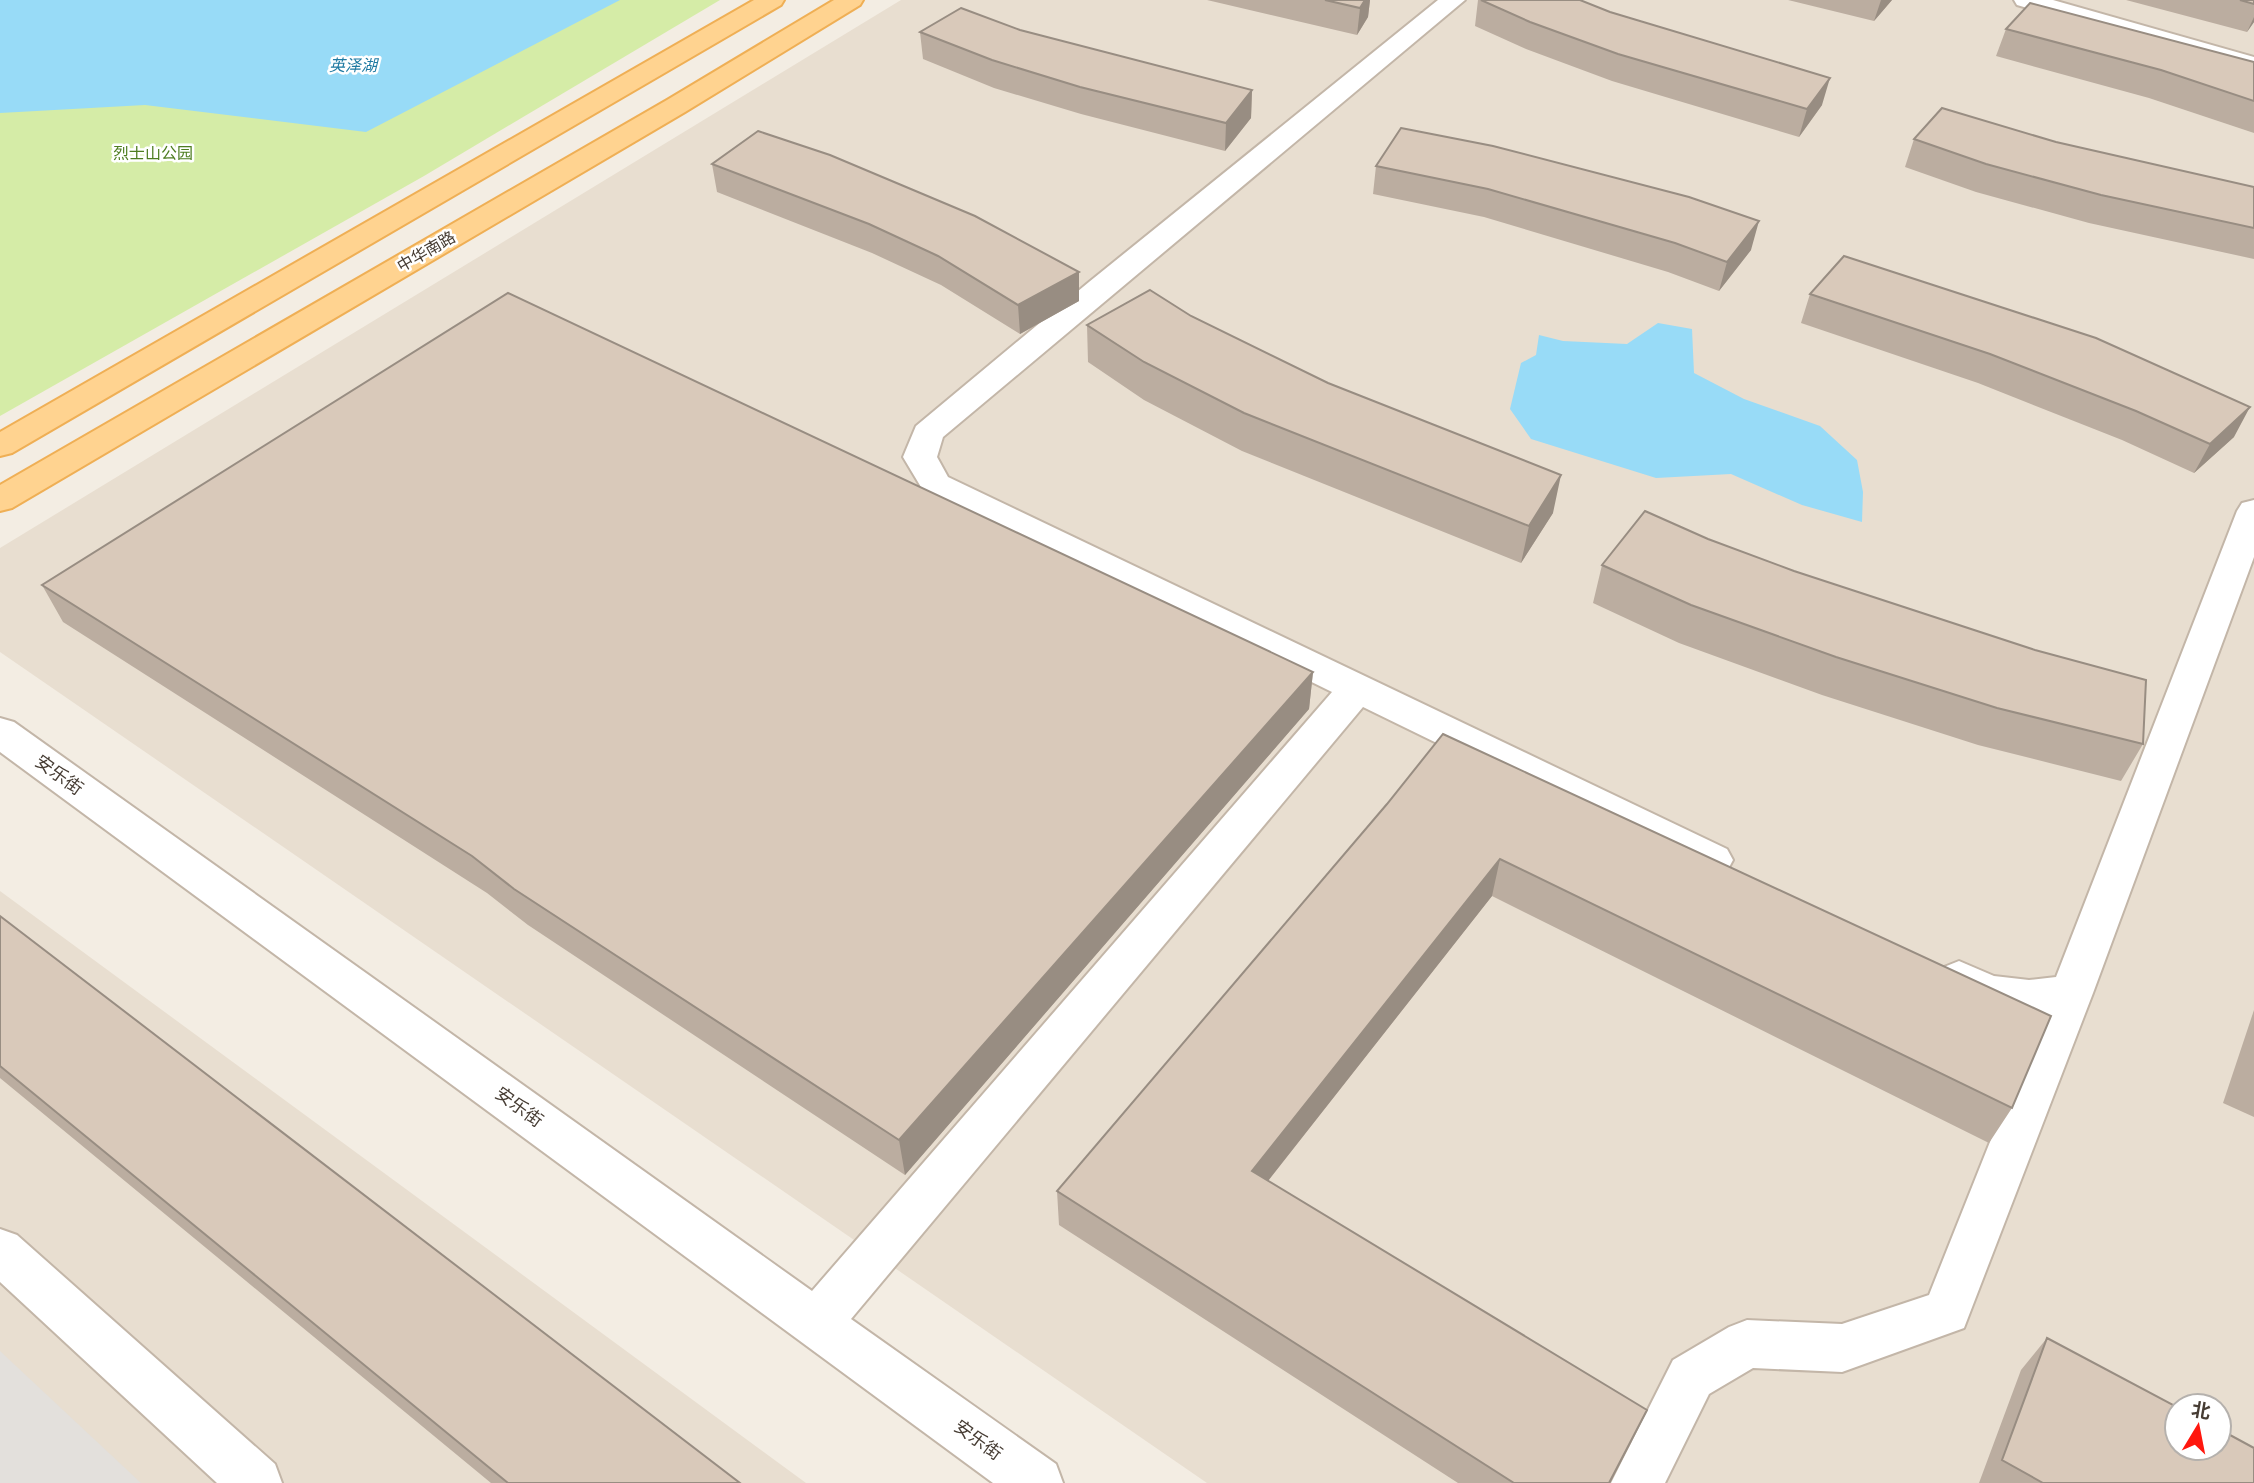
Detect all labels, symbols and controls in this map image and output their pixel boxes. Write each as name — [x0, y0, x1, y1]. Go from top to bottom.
water label: 英泽湖 — [329, 55, 380, 75]
park label: 烈士山公园 — [113, 143, 193, 163]
street label: 中华南路 — [393, 226, 459, 276]
street label: 安乐街 — [31, 750, 87, 799]
street label: 安乐街 — [491, 1082, 547, 1131]
north arrow — [2163, 1392, 2233, 1462]
text: 北 — [2190, 1398, 2212, 1424]
street label: 安乐街 — [950, 1415, 1006, 1464]

